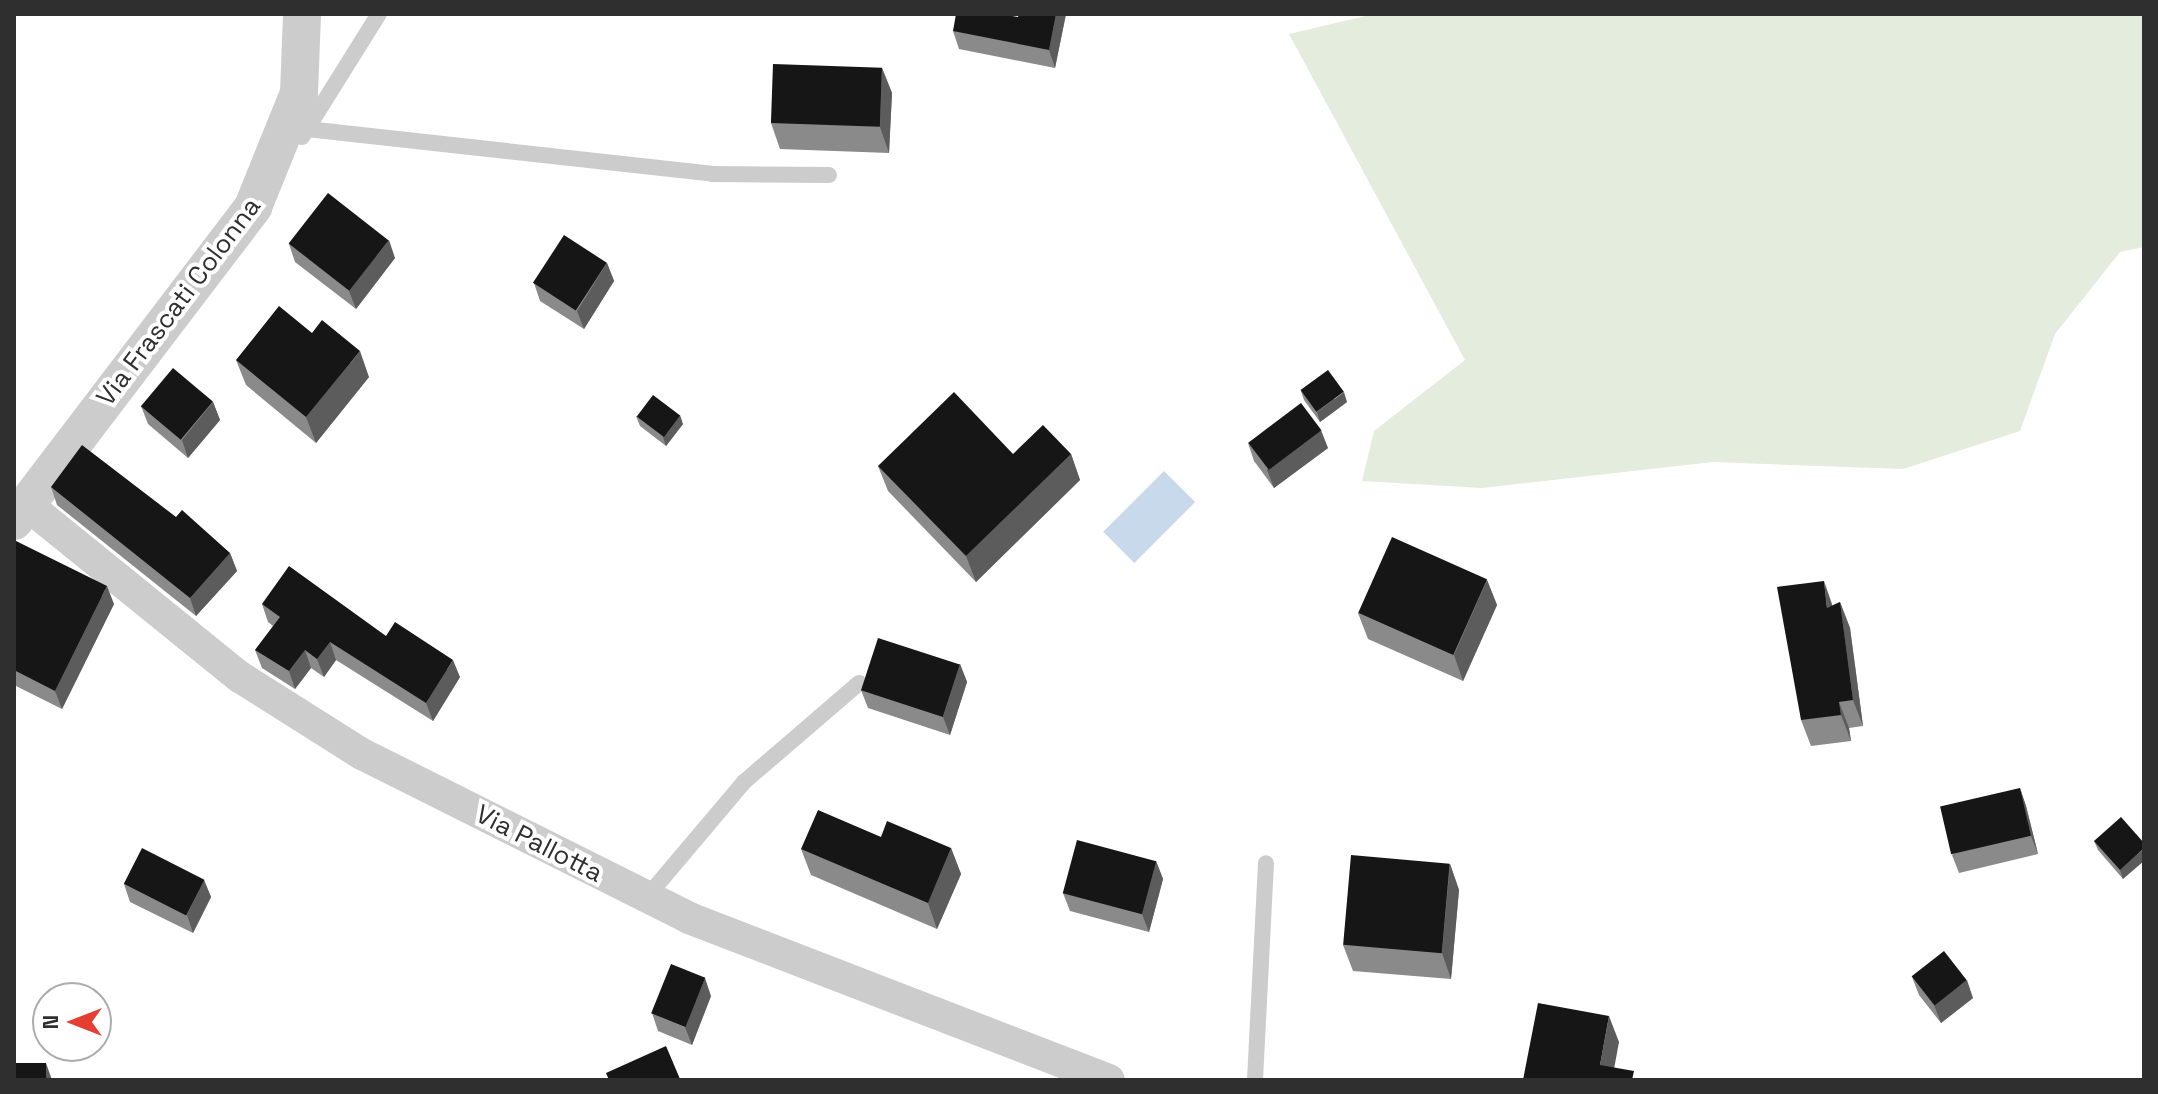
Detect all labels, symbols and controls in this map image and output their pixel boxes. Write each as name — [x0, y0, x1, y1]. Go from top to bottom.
street label: Via Frascati Colonna — [90, 192, 268, 412]
street label: Via Pallotta — [470, 799, 608, 889]
north arrow — [32, 982, 112, 1062]
text: N — [36, 1015, 64, 1029]

